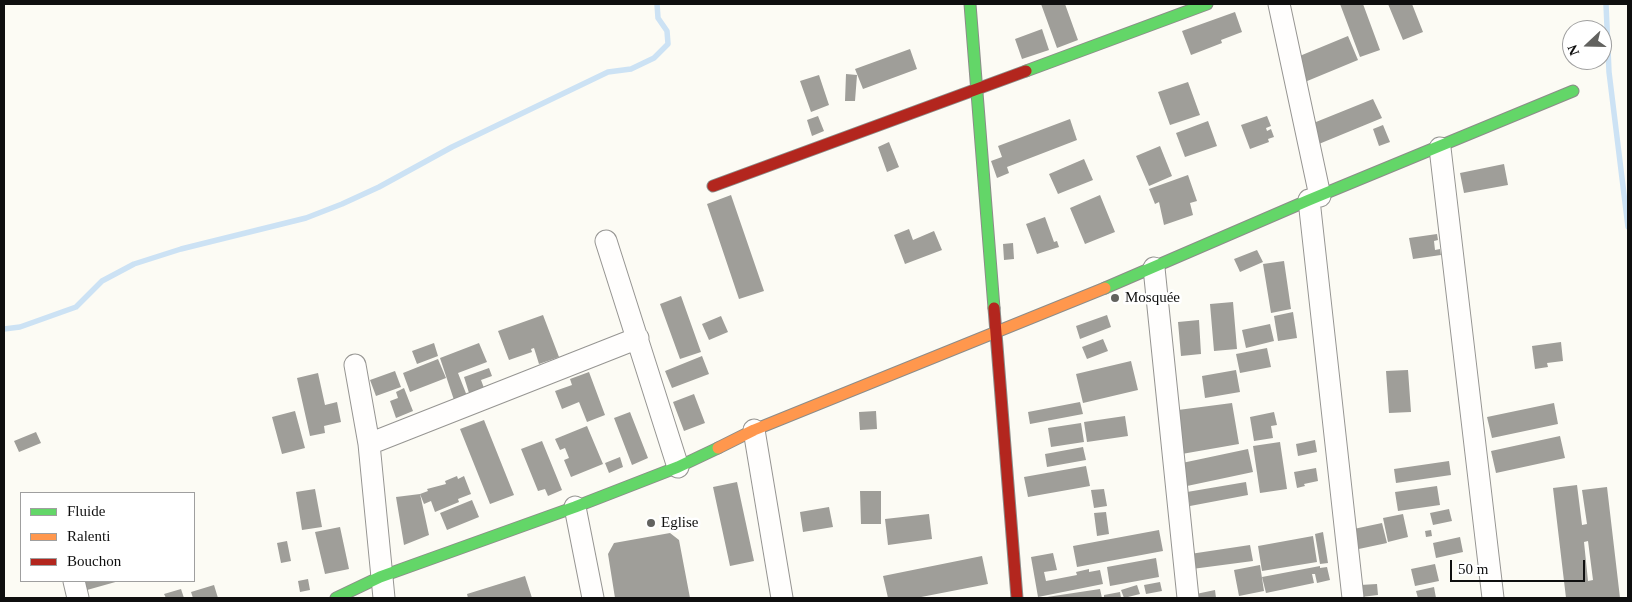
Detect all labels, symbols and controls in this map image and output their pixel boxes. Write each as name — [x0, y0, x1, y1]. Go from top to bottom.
north arrow — [1562, 20, 1612, 70]
text: N — [1565, 43, 1582, 58]
place label: Mosquée — [1125, 289, 1180, 307]
marker: Mosquée — [1109, 292, 1121, 304]
legend — [20, 492, 195, 582]
text: Fluide — [67, 503, 105, 519]
place label: Eglise — [661, 514, 698, 532]
marker: Eglise — [645, 517, 657, 529]
text: Ralenti — [67, 528, 110, 544]
scale bar — [1452, 550, 1587, 582]
text: Bouchon — [67, 553, 121, 569]
text: 50 m — [1458, 561, 1488, 577]

